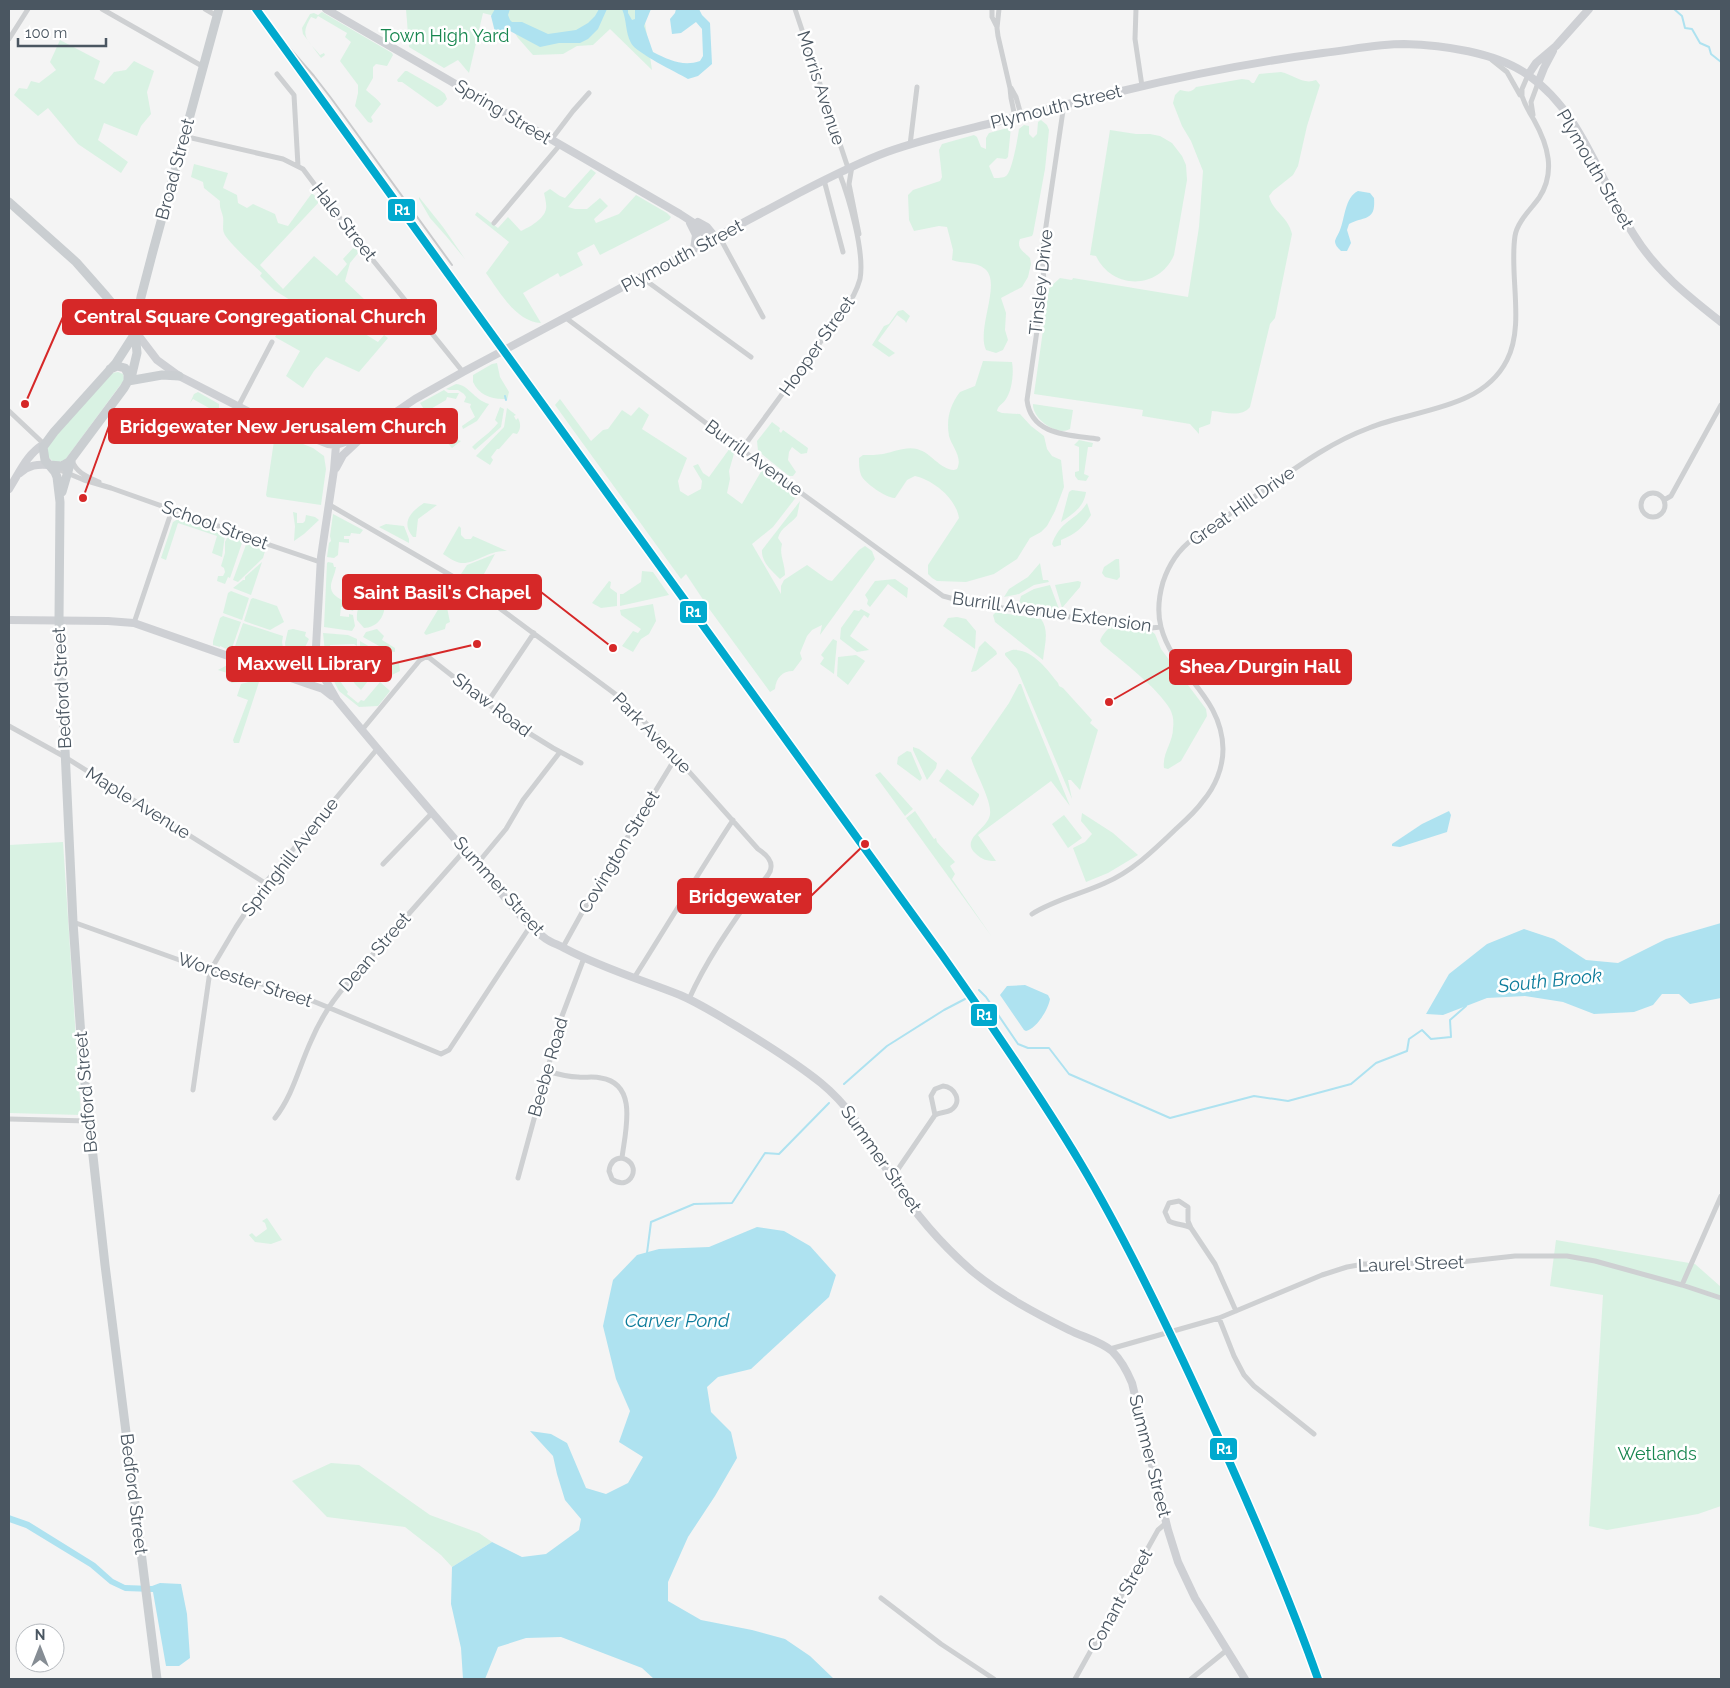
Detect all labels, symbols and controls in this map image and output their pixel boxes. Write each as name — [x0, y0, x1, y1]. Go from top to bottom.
scale bar — [18, 15, 105, 47]
text: 100 m — [25, 24, 67, 42]
park label: Town High Yard — [380, 25, 510, 46]
street label: Morris Avenue — [793, 28, 850, 148]
street label: Spring Street — [451, 75, 555, 148]
street label: Plymouth Street — [988, 80, 1124, 133]
street label: Plymouth Street — [1553, 105, 1638, 232]
street label: Broad Street — [151, 116, 198, 222]
street label: Hale Street — [308, 179, 381, 265]
line badge: R1 — [387, 198, 416, 222]
text: R1 — [394, 202, 410, 218]
street label: Plymouth Street — [617, 215, 746, 296]
street label: Tinsley Drive — [1025, 228, 1057, 336]
street label: Hooper Street — [775, 292, 859, 400]
callout: Central Square Congregational Church — [63, 300, 436, 334]
text: Central Square Congregational Church — [74, 305, 426, 327]
callout: Bridgewater New Jerusalem Church — [109, 409, 457, 443]
text: Bridgewater New Jerusalem Church — [119, 415, 447, 437]
street label: Burrill Avenue — [701, 415, 808, 500]
street label: Great Hill Drive — [1185, 461, 1299, 550]
street label: School Street — [159, 496, 271, 553]
callout: Saint Basil's Chapel — [343, 575, 541, 609]
text: Saint Basil's Chapel — [353, 581, 532, 603]
street label: Burrill Avenue Extension — [951, 587, 1153, 636]
line badge: R1 — [679, 600, 708, 624]
text: R1 — [685, 604, 701, 620]
street label: Bedford Street — [48, 627, 75, 749]
callout: Maxwell Library — [227, 647, 391, 681]
callout: Shea/Durgin Hall — [1170, 650, 1351, 684]
text: Maxwell Library — [237, 652, 382, 674]
text: Shea/Durgin Hall — [1179, 655, 1342, 677]
street label: Shaw Road — [449, 668, 536, 741]
street label: Park Avenue — [609, 688, 696, 778]
street label: Maple Avenue — [82, 762, 195, 843]
street label: Covington Street — [574, 787, 663, 917]
street label: Springhill Avenue — [237, 793, 343, 920]
street label: Summer Street — [450, 832, 549, 939]
callout: Bridgewater — [678, 879, 811, 913]
text: Bridgewater — [689, 885, 802, 907]
street label: Dean Street — [334, 908, 415, 996]
street label: Worcester Street — [175, 948, 315, 1011]
water label: South Brook — [1496, 964, 1603, 997]
line badge: R1 — [970, 1003, 998, 1027]
text: R1 — [976, 1007, 992, 1023]
street label: Beebe Road — [523, 1015, 572, 1119]
street label: Bedford Street — [70, 1030, 101, 1154]
street label: Summer Street — [837, 1101, 926, 1216]
street label: Laurel Street — [1357, 1251, 1465, 1276]
water label: Carver Pond — [625, 1309, 730, 1331]
street label: Summer Street — [1125, 1392, 1176, 1519]
street label: Bedford Street — [117, 1432, 152, 1556]
line badge: R1 — [1209, 1437, 1238, 1461]
text: R1 — [1216, 1441, 1232, 1457]
park label: Wetlands — [1617, 1443, 1697, 1464]
street label: Conant Street — [1083, 1545, 1156, 1655]
north arrow — [15, 1623, 65, 1673]
text: N — [35, 1627, 45, 1643]

